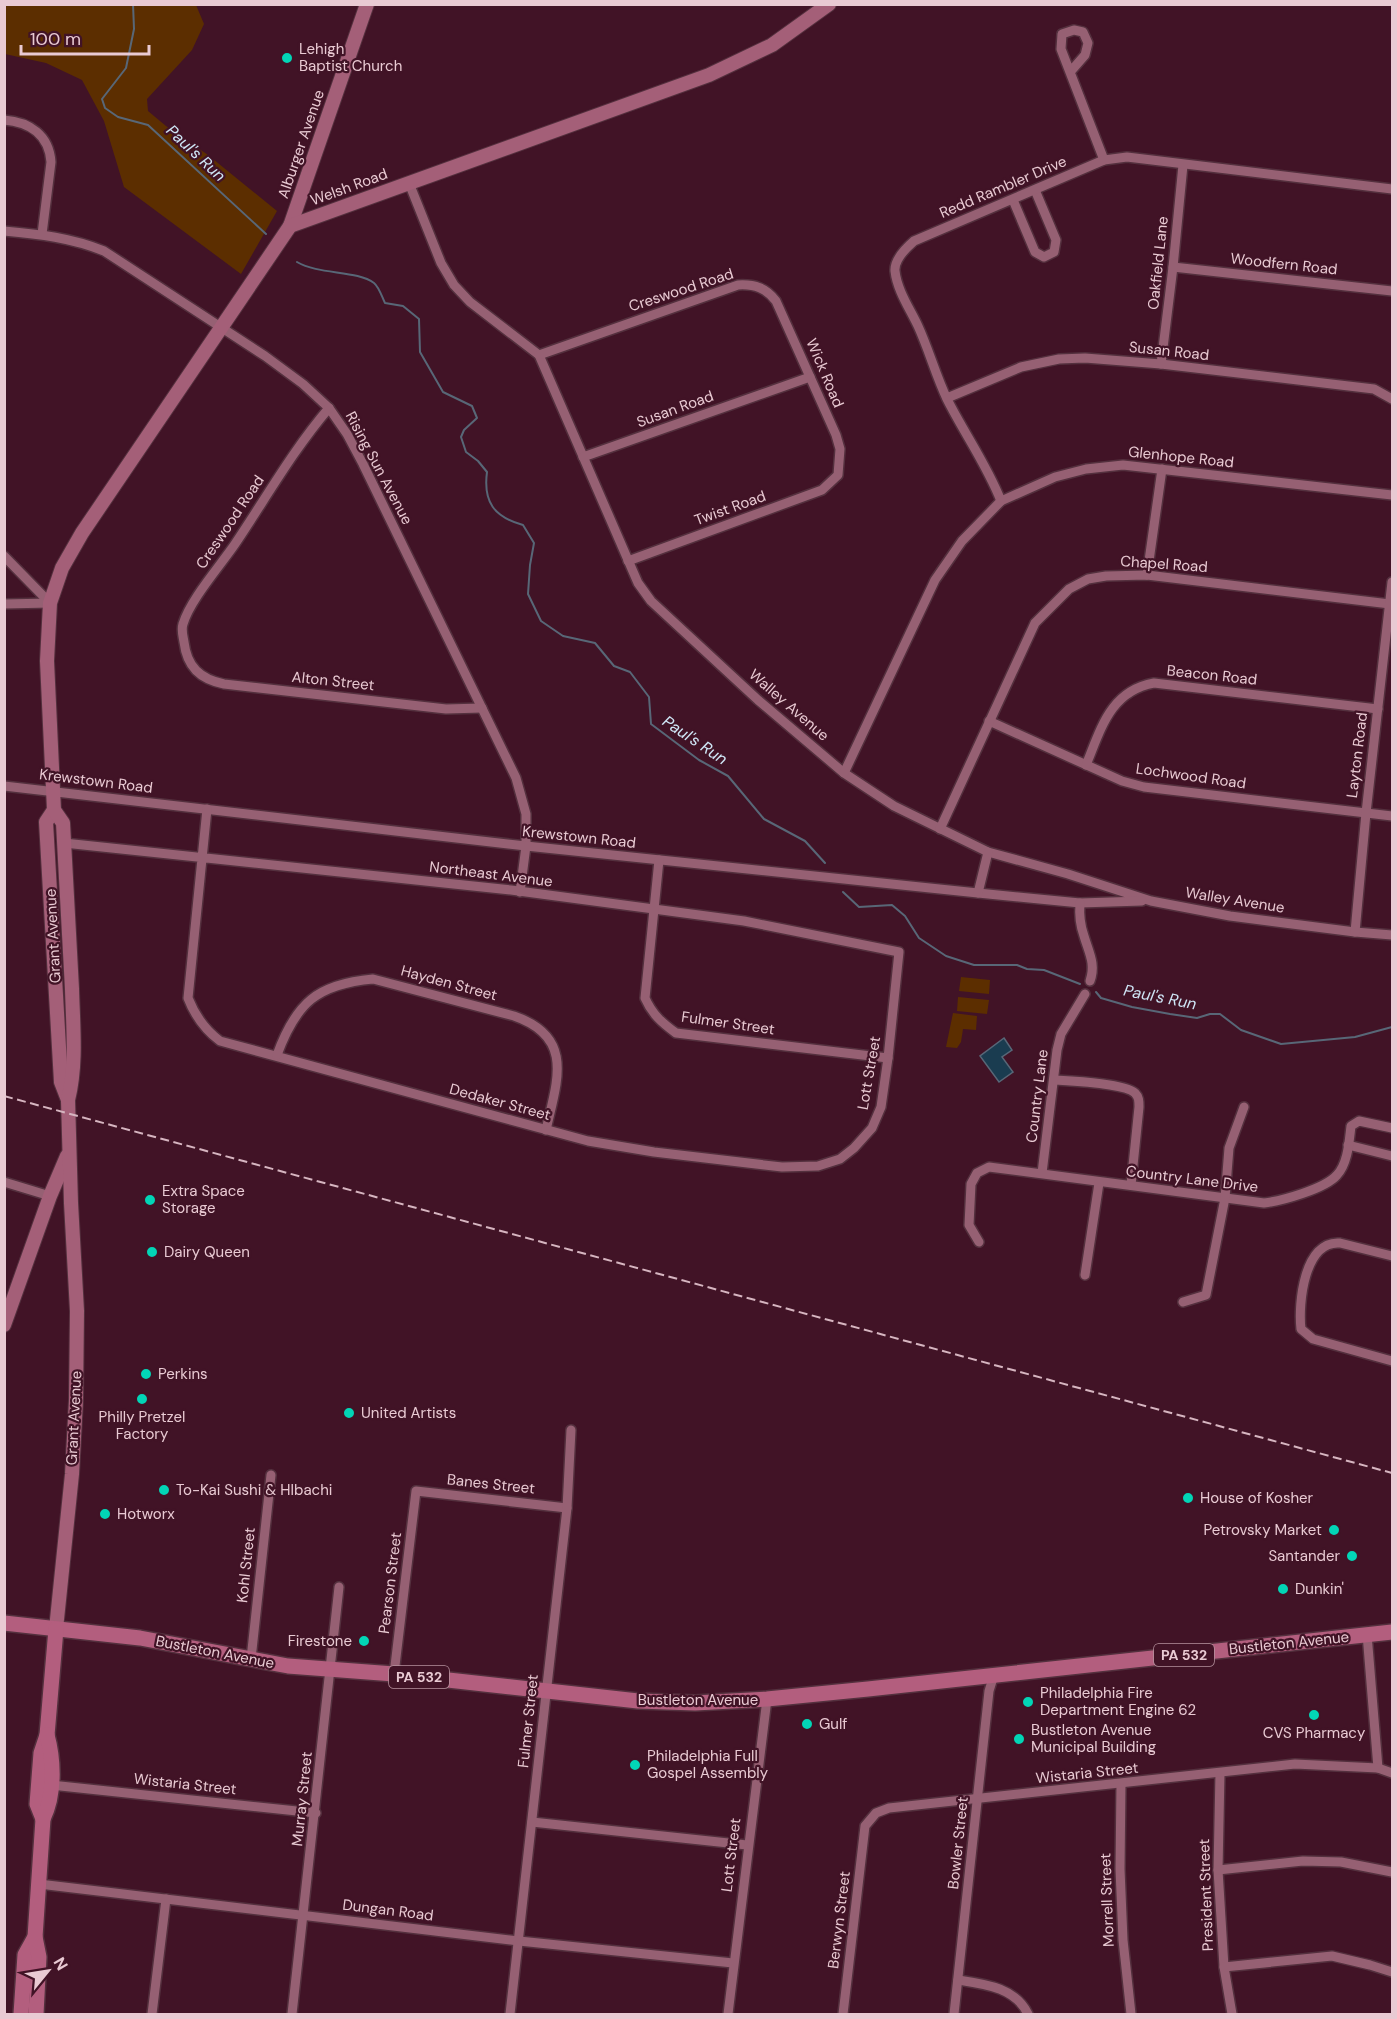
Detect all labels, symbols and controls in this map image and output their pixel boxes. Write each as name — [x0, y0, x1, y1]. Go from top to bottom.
scale bar — [21, 18, 148, 56]
text: 100 m — [30, 27, 81, 51]
place label: Lehigh Baptist Church — [299, 39, 402, 76]
marker: Lehigh Baptist Church — [280, 51, 294, 65]
street label: Alburger Avenue — [273, 87, 329, 201]
water label: Paul's Run — [162, 120, 230, 186]
street label: Redd Rambler Drive — [936, 151, 1070, 223]
street label: Welsh Road — [308, 164, 390, 210]
street label: Oakfield Lane — [1143, 215, 1173, 311]
street label: Woodfern Road — [1230, 248, 1338, 280]
street label: Creswood Road — [626, 264, 736, 316]
street label: Wick Road — [801, 335, 849, 411]
street label: Susan Road — [1128, 337, 1210, 365]
street label: Susan Road — [634, 386, 716, 432]
street label: Rising Sun Avenue — [341, 408, 417, 528]
street label: Glenhope Road — [1127, 442, 1235, 472]
street label: Creswood Road — [191, 471, 269, 573]
street label: Twist Road — [692, 486, 768, 530]
street label: Chapel Road — [1120, 551, 1208, 577]
street label: Beacon Road — [1166, 660, 1258, 690]
street label: Walley Avenue — [745, 665, 833, 745]
street label: Alton Street — [291, 667, 375, 695]
water label: Paul's Run — [659, 711, 731, 769]
street label: Layton Road — [1342, 711, 1372, 799]
street label: Lochwood Road — [1135, 758, 1247, 794]
street label: Krewstown Road — [38, 764, 154, 798]
street label: Krewstown Road — [521, 821, 637, 853]
street label: Northeast Avenue — [428, 857, 554, 891]
street label: Walley Avenue — [1184, 882, 1286, 918]
street label: Grant Avenue — [41, 888, 65, 984]
street label: Hayden Street — [399, 961, 499, 1005]
water label: Paul's Run — [1122, 980, 1198, 1014]
street label: Fulmer Street — [680, 1007, 776, 1039]
street label: Lott Street — [853, 1034, 885, 1111]
street label: Country Lane — [1021, 1048, 1053, 1144]
street label: Dedaker Street — [447, 1079, 553, 1125]
street label: Country Lane Drive — [1125, 1161, 1259, 1197]
place label: Extra Space Storage — [162, 1181, 245, 1218]
marker: Extra Space Storage — [143, 1193, 157, 1207]
place label: Dairy Queen — [164, 1242, 250, 1262]
marker: Dairy Queen — [145, 1245, 159, 1259]
place label: Perkins — [158, 1364, 208, 1384]
marker: Perkins — [139, 1367, 153, 1381]
street label: Grant Avenue — [62, 1370, 86, 1466]
marker: Philly Pretzel Factory — [135, 1392, 149, 1406]
place label: United Artists — [361, 1403, 456, 1423]
marker: United Artists — [342, 1406, 356, 1420]
place label: Philly Pretzel Factory — [99, 1407, 185, 1444]
street label: Banes Street — [446, 1469, 536, 1499]
place label: To-Kai Sushi & HIbachi — [176, 1480, 332, 1500]
marker: To-Kai Sushi & HIbachi — [157, 1483, 171, 1497]
place label: House of Kosher — [1200, 1488, 1314, 1508]
marker: House of Kosher — [1181, 1491, 1195, 1505]
place label: Hotworx — [117, 1504, 175, 1524]
marker: Hotworx — [98, 1507, 112, 1521]
place label: Petrovsky Market — [1203, 1520, 1322, 1540]
marker: Petrovsky Market — [1327, 1523, 1341, 1537]
street label: Kohl Street — [232, 1526, 260, 1604]
street label: Pearson Street — [374, 1531, 406, 1635]
place label: Santander — [1268, 1546, 1340, 1566]
marker: Santander — [1345, 1549, 1359, 1563]
place label: Dunkin' — [1295, 1579, 1344, 1599]
marker: Dunkin' — [1276, 1582, 1290, 1596]
street label: Bustleton Avenue — [1228, 1627, 1350, 1659]
street label: Bustleton Avenue — [154, 1631, 276, 1673]
place label: Firestone — [288, 1631, 352, 1651]
marker: Firestone — [357, 1634, 371, 1648]
road number: PA 532 — [1154, 1644, 1214, 1666]
road number: PA 532 — [389, 1666, 449, 1688]
street label: Fulmer Street — [513, 1673, 543, 1769]
place label: Philadelphia Fire Department Engine 62 — [1040, 1683, 1196, 1720]
street label: Bustleton Avenue — [638, 1690, 758, 1710]
marker: Philadelphia Fire Department Engine 62 — [1021, 1695, 1035, 1709]
marker: CVS Pharmacy — [1307, 1708, 1321, 1722]
place label: Gulf — [819, 1714, 847, 1734]
marker: Gulf — [800, 1717, 814, 1731]
place label: Bustleton Avenue Municipal Building — [1031, 1720, 1156, 1757]
place label: CVS Pharmacy — [1263, 1723, 1366, 1743]
marker: Bustleton Avenue Municipal Building — [1012, 1732, 1026, 1746]
place label: Philadelphia Full Gospel Assembly — [647, 1746, 769, 1783]
street label: Murray Street — [287, 1751, 317, 1847]
marker: Philadelphia Full Gospel Assembly — [628, 1758, 642, 1772]
street label: Wistaria Street — [1035, 1758, 1139, 1788]
street label: Wistaria Street — [133, 1769, 237, 1799]
street label: Bowler Street — [943, 1796, 973, 1890]
street label: Lott Street — [717, 1817, 745, 1893]
street label: President Street — [1194, 1838, 1218, 1952]
street label: Morrell Street — [1095, 1853, 1119, 1947]
street label: Berwyn Street — [823, 1870, 855, 1970]
street label: Dungan Road — [341, 1894, 435, 1926]
north arrow — [18, 1941, 78, 2001]
text: N — [49, 1953, 73, 1974]

